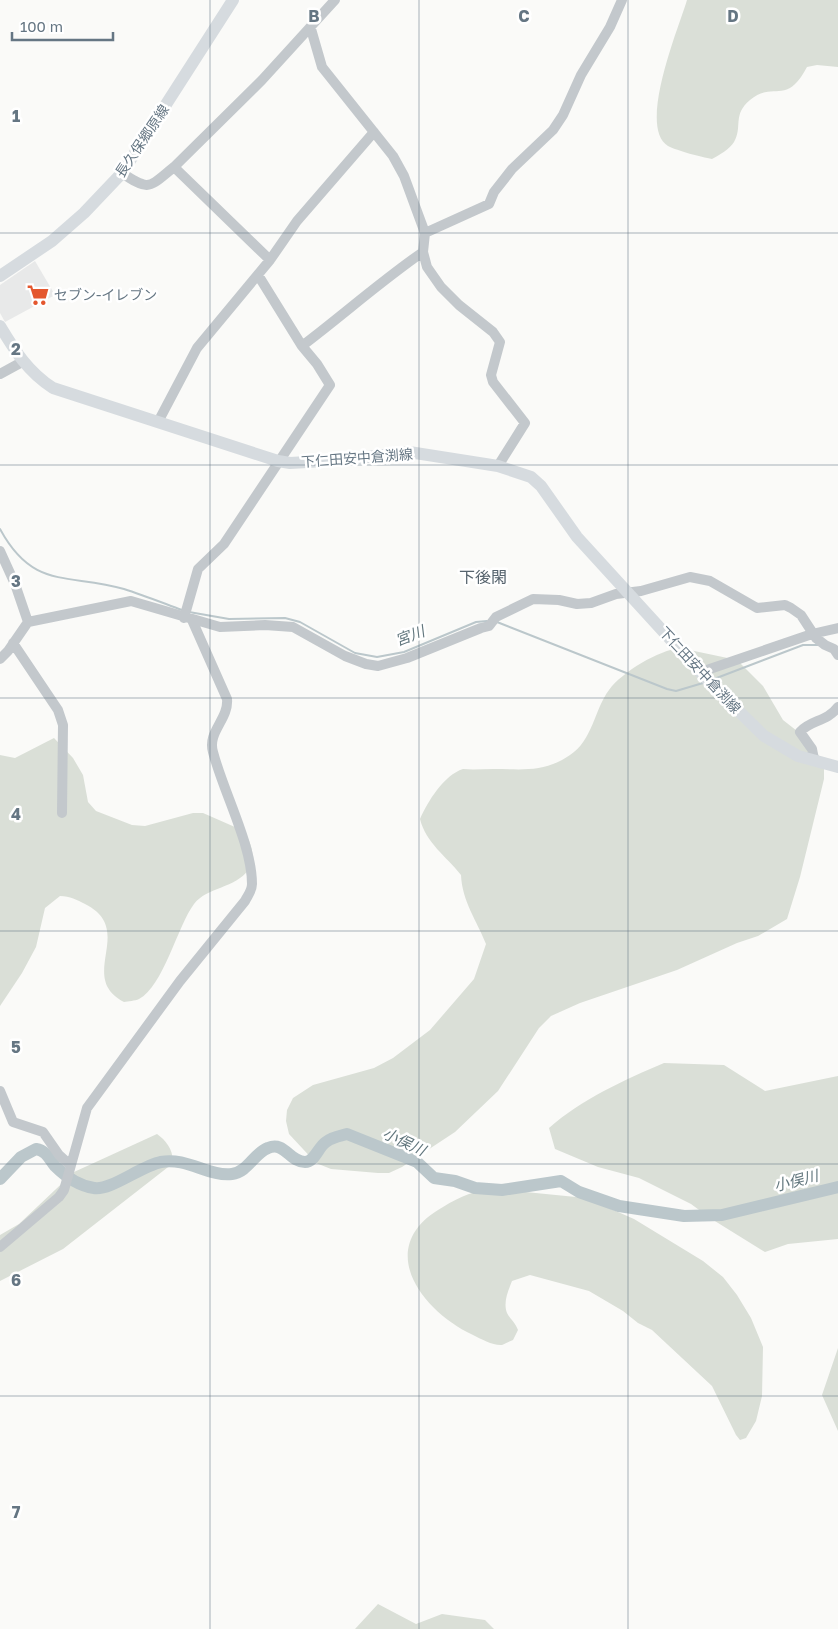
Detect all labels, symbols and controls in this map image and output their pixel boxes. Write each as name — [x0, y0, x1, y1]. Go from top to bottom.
text: B — [308, 6, 320, 26]
text: C — [518, 6, 530, 26]
text: D — [727, 6, 739, 26]
scale bar — [12, 10, 114, 42]
text: 100 m — [20, 17, 63, 35]
street label: 長久保郷原線 — [111, 101, 172, 180]
text: 1 — [12, 106, 20, 126]
supermarket icon: セブン-イレブン — [25, 282, 51, 308]
place label: セブン-イレブン — [54, 286, 157, 303]
text: 2 — [11, 339, 21, 359]
street label: 下仁田安中倉渕線 — [301, 445, 413, 470]
district label: 下後閑 — [459, 567, 507, 587]
text: 3 — [11, 571, 21, 591]
water label: 宮川 — [392, 621, 429, 649]
street label: 下仁田安中倉渕線 — [656, 623, 745, 716]
text: 4 — [11, 804, 21, 824]
text: 5 — [11, 1037, 21, 1057]
water label: 小俣川 — [380, 1123, 430, 1160]
water label: 小俣川 — [772, 1165, 822, 1194]
text: 6 — [11, 1270, 21, 1290]
text: 7 — [12, 1502, 21, 1522]

